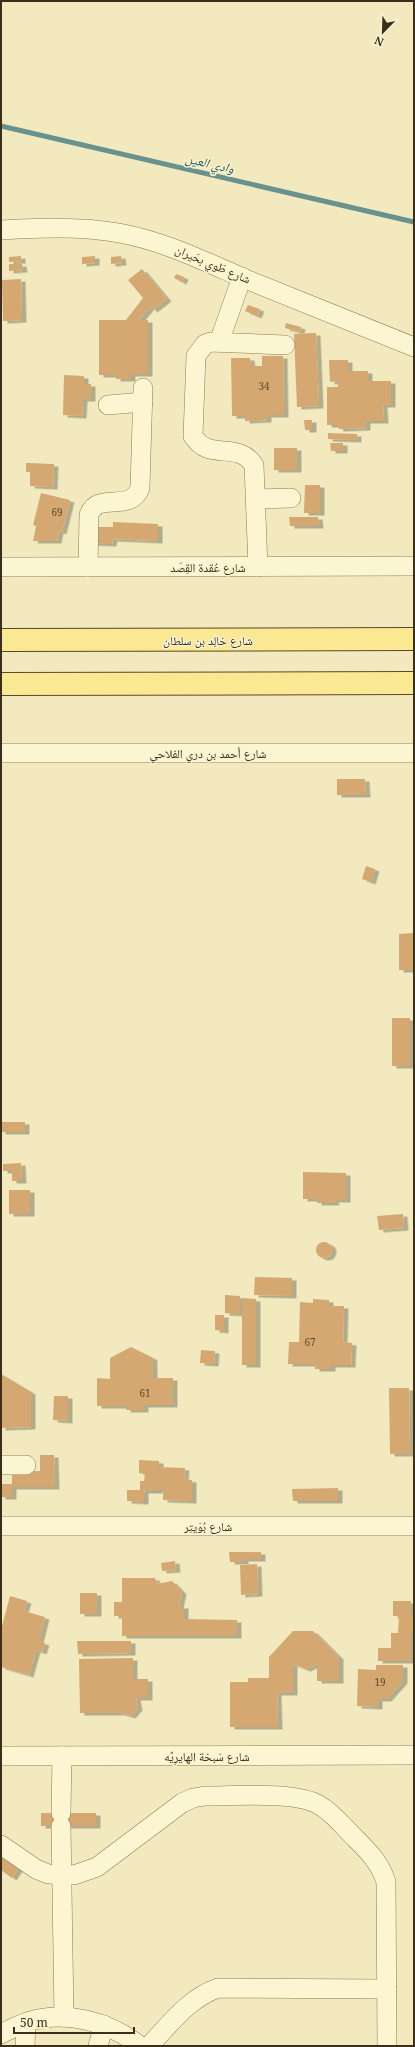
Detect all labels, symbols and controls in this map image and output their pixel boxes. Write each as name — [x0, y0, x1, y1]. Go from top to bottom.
north arrow — [363, 12, 403, 52]
text: N — [372, 33, 386, 50]
water label: وادي العين — [183, 149, 236, 180]
street label: شارع طَوي بحَيران — [172, 240, 253, 289]
house number: 34 — [258, 379, 270, 393]
house number: 69 — [51, 505, 63, 519]
street label: شارع عُقدة القِصَد — [170, 559, 246, 576]
street label: شارع خالِد بن سلطان — [163, 632, 253, 649]
street label: شارع أحمد بن دري الفلاحي — [149, 745, 267, 764]
house number: 67 — [304, 1335, 316, 1349]
house number: 61 — [139, 1386, 151, 1400]
street label: شارع بُوَيتِر — [183, 1518, 232, 1535]
house number: 19 — [374, 1675, 386, 1689]
street label: شارع سَبخة الهايرِيَّه — [164, 1748, 250, 1765]
scale bar — [14, 2009, 134, 2035]
text: 50 m — [20, 2014, 48, 2031]

